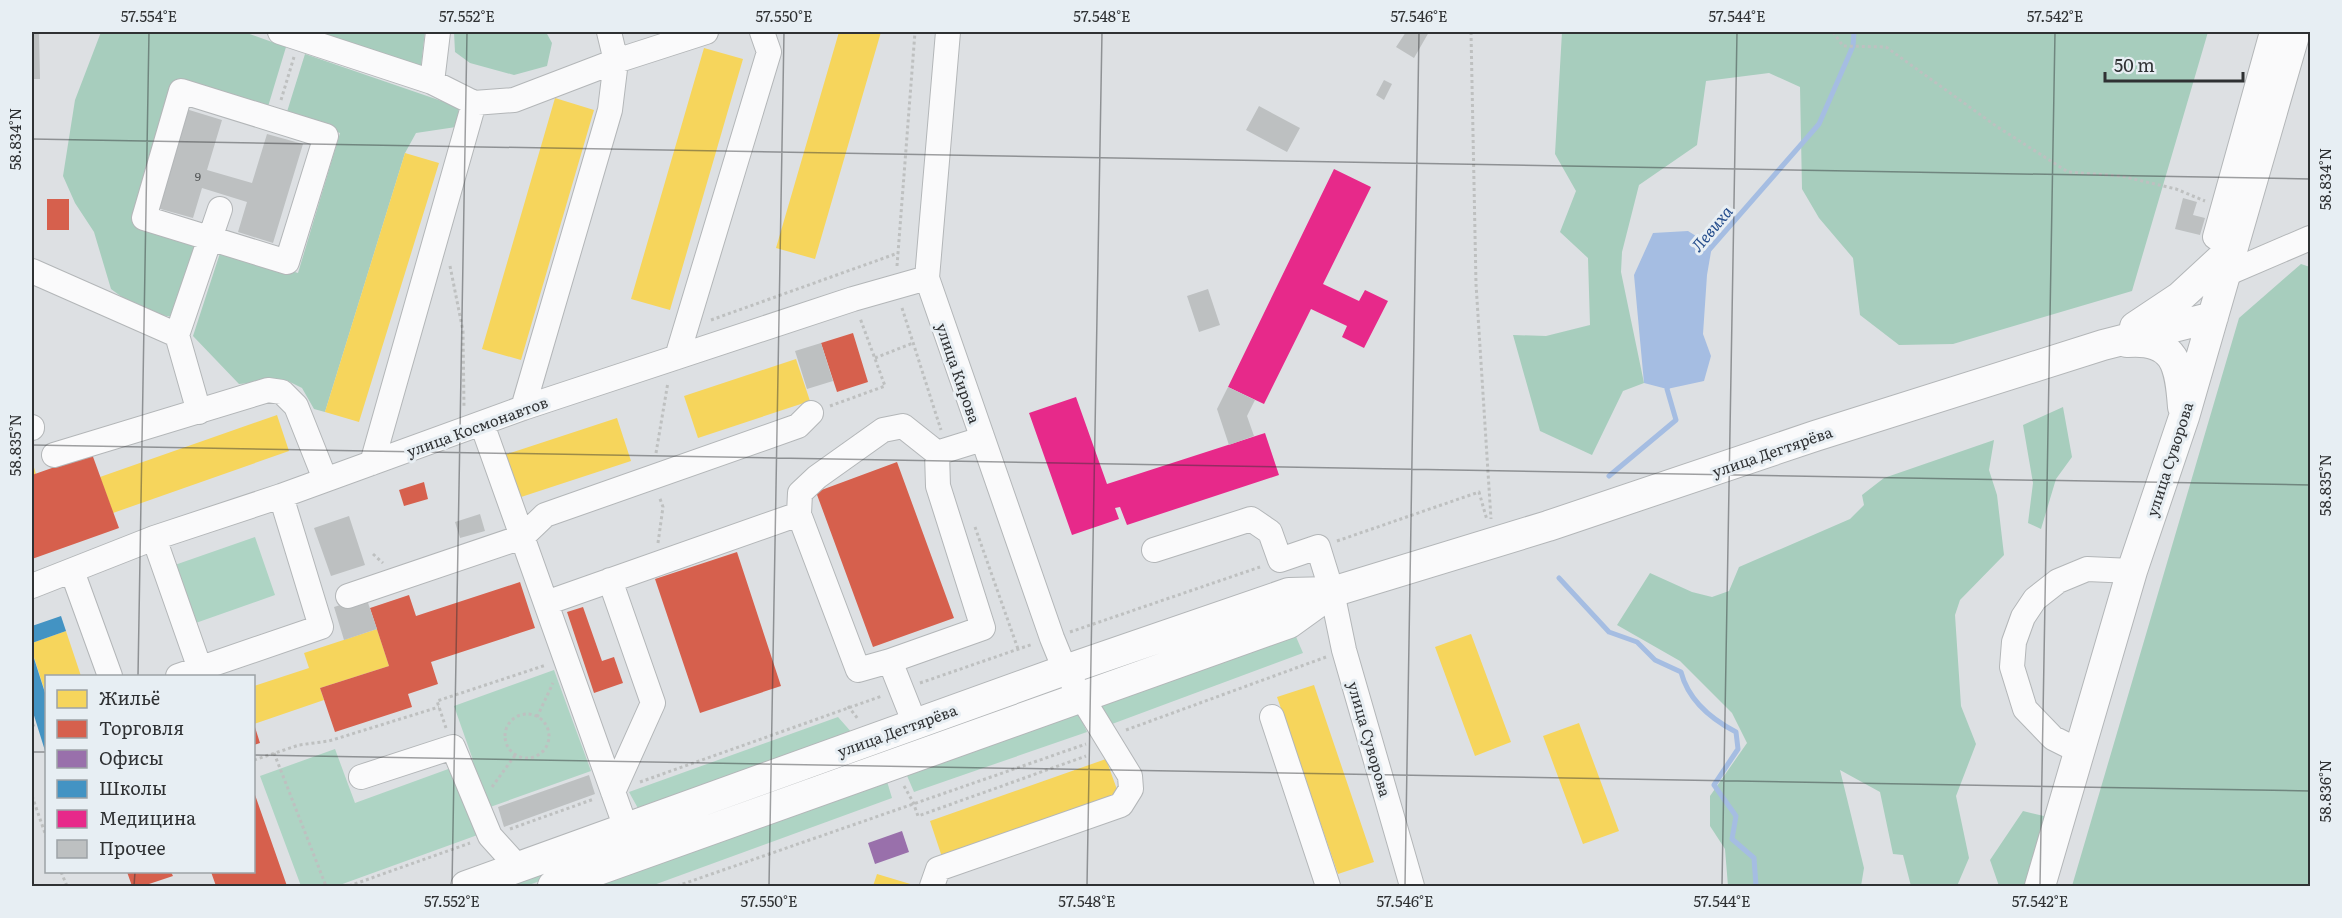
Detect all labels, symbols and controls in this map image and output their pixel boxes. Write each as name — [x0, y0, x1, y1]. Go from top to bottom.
text: 57.554°E — [121, 4, 177, 27]
text: 57.552°E — [439, 4, 495, 27]
text: 57.550°E — [755, 4, 813, 27]
text: 57.548°E — [1073, 4, 1131, 27]
text: 57.546°E — [1390, 4, 1448, 27]
text: 57.544°E — [1709, 4, 1766, 27]
text: 57.542°E — [2027, 4, 2083, 27]
scale bar — [2105, 45, 2243, 83]
text: 50 m — [2114, 51, 2155, 78]
text: 58.834°N — [3, 108, 26, 170]
text: 58.834°N — [2313, 148, 2336, 210]
house number: 9 — [195, 167, 201, 185]
water label: Левиха — [1685, 199, 1738, 256]
street label: улица Кирова — [931, 320, 987, 427]
street label: улица Космонавтов — [403, 390, 551, 462]
street label: улица Суворова — [2140, 398, 2199, 519]
text: 58.835°N — [3, 414, 26, 476]
street label: улица Дегтярёва — [1709, 419, 1836, 482]
text: 58.835°N — [2313, 454, 2336, 516]
legend — [45, 675, 255, 873]
street label: улица Суворова — [1343, 679, 1398, 800]
text: Жильё — [99, 684, 160, 711]
street label: улица Дегтярёва — [834, 697, 961, 762]
text: Торговля — [99, 714, 184, 741]
text: Офисы — [99, 744, 163, 771]
text: 58.836°N — [2313, 760, 2336, 822]
text: Школы — [99, 774, 167, 801]
text: Медицина — [99, 804, 196, 831]
text: Прочее — [99, 834, 166, 861]
text: 57.552°E — [424, 889, 480, 912]
text: 57.550°E — [740, 889, 798, 912]
text: 57.548°E — [1058, 889, 1116, 912]
text: 57.546°E — [1376, 889, 1434, 912]
text: 57.544°E — [1694, 889, 1751, 912]
text: 57.542°E — [2012, 889, 2068, 912]

